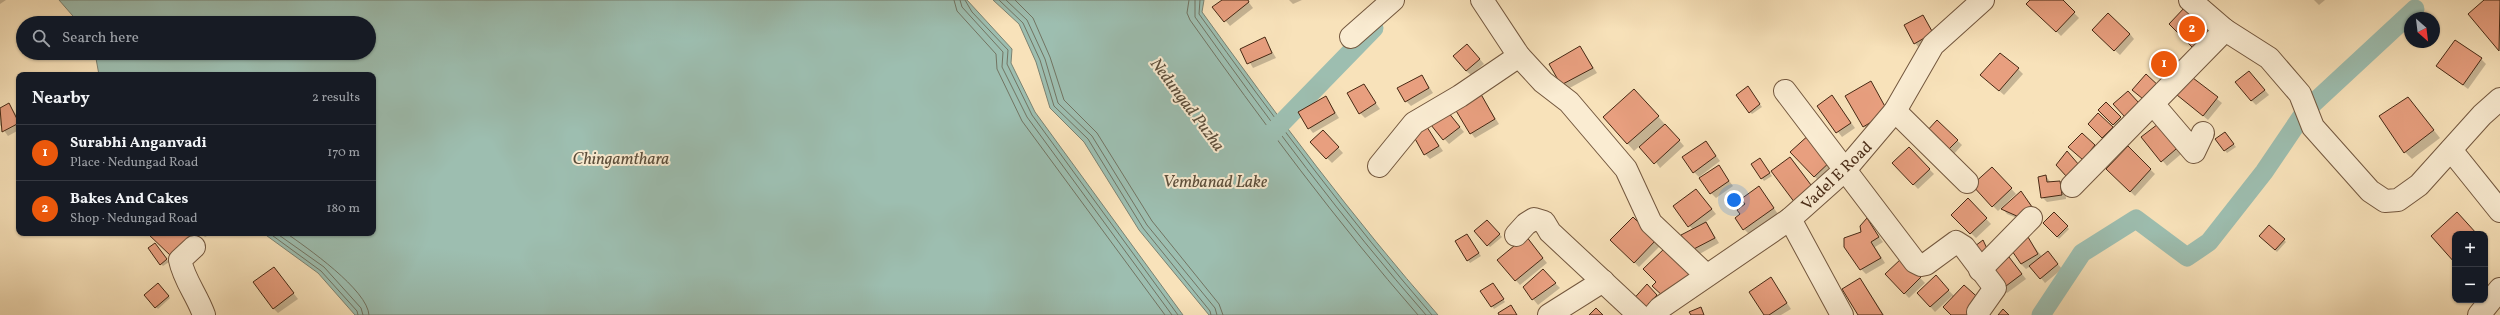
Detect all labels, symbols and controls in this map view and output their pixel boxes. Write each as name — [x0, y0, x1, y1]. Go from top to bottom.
north arrow — [2404, 12, 2440, 48]
pin: 2 — [2179, 14, 2205, 44]
search box — [16, 16, 376, 60]
icon: search — [30, 27, 52, 49]
text: Search here — [62, 28, 139, 49]
pin: 1 — [2151, 49, 2177, 79]
water label: Nedungad Puzha — [1144, 54, 1229, 156]
text: Nearby — [32, 87, 90, 110]
text: 2 results — [312, 89, 360, 107]
text: Surabhi Anganvadi — [70, 133, 207, 154]
street label: Vadel E Road — [1797, 137, 1878, 216]
text: 1 — [42, 144, 48, 162]
text: 170 m — [327, 144, 360, 162]
water label: Chingamthara — [573, 148, 669, 171]
text: Place · Nedungad Road — [70, 154, 198, 172]
water label: Vembanad Lake — [1163, 171, 1268, 194]
text: Bakes And Cakes — [70, 189, 188, 210]
your location — [1724, 190, 1744, 210]
text: 2 — [42, 200, 48, 218]
text: 180 m — [326, 200, 360, 218]
text: Shop · Nedungad Road — [70, 210, 198, 228]
map controls — [2452, 231, 2488, 303]
button: + — [2452, 231, 2488, 267]
button: − — [2452, 267, 2488, 303]

